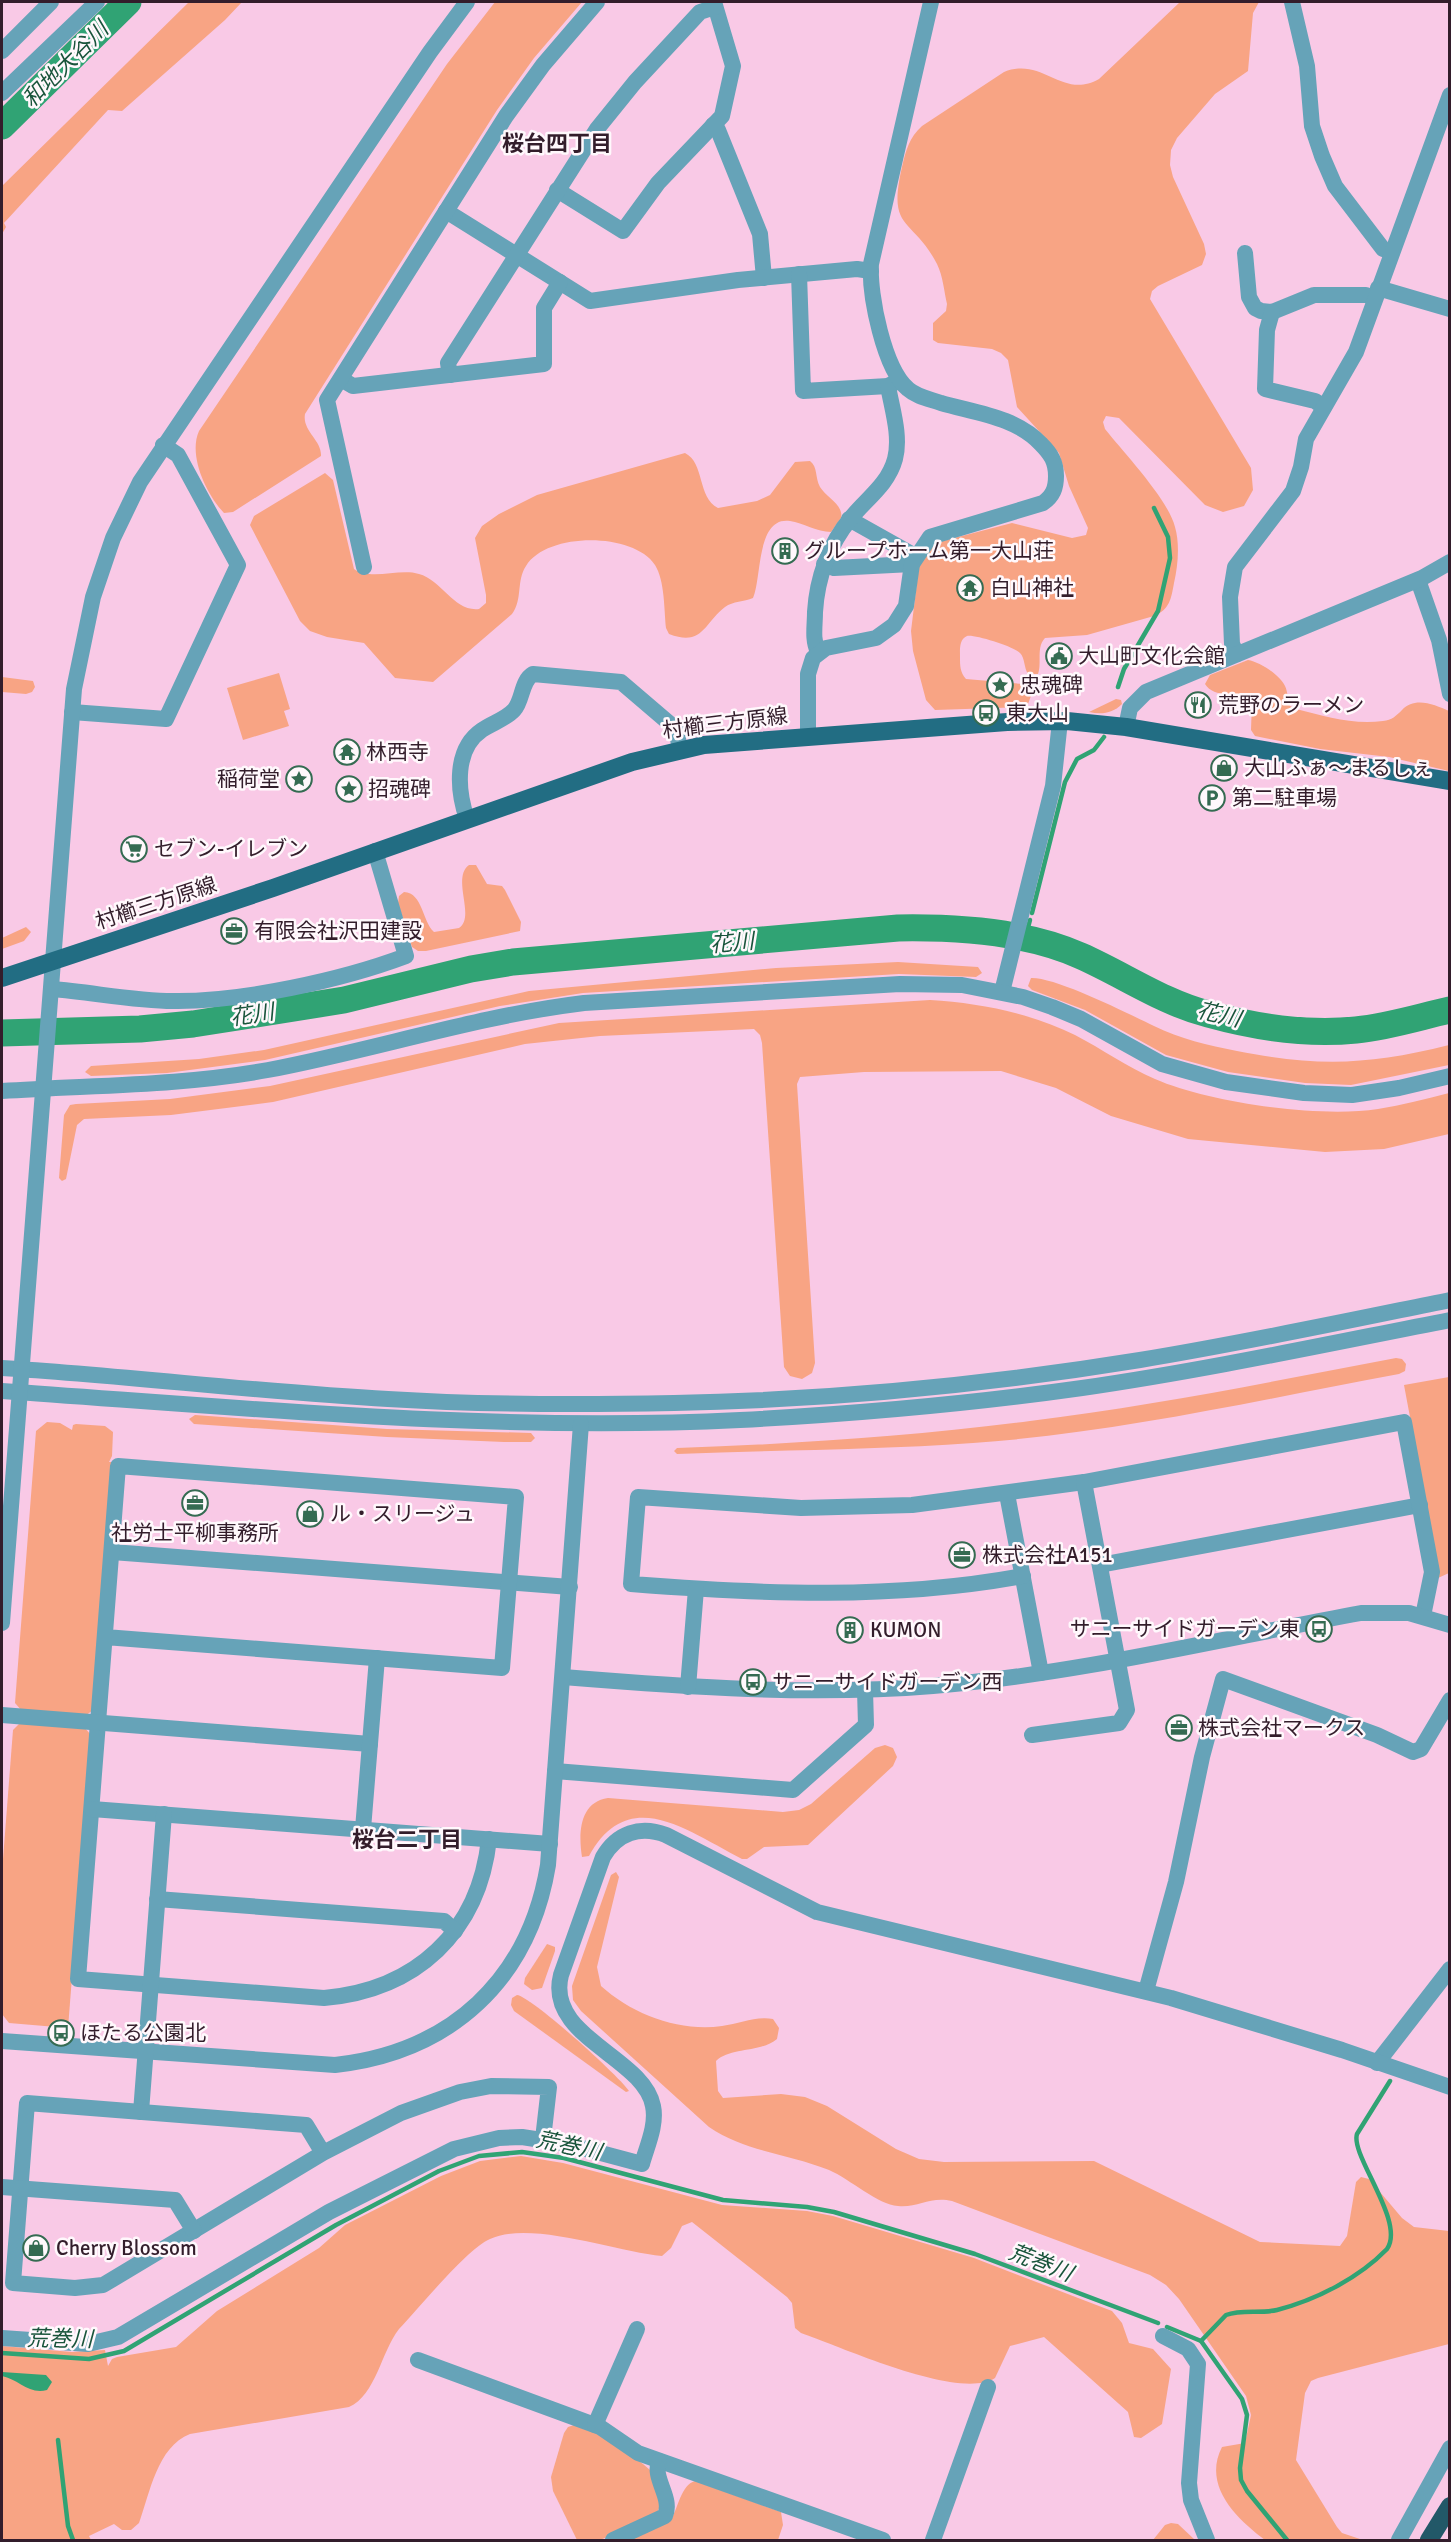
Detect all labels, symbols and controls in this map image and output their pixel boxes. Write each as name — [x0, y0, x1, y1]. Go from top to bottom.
water label: 和地大谷川 — [17, 15, 115, 113]
district label: 桜台四丁目 — [502, 130, 612, 157]
building icon: グループホーム第一大山荘 — [770, 536, 800, 566]
place label: グループホーム第一大山荘 — [804, 538, 1054, 564]
temple icon: 白山神社 — [955, 573, 985, 603]
place label: 白山神社 — [990, 575, 1074, 601]
public building icon: 大山町文化会館 — [1044, 641, 1074, 671]
place label: 大山町文化会館 — [1078, 643, 1225, 669]
place icon: 忠魂碑 — [985, 670, 1015, 700]
place label: 忠魂碑 — [1020, 672, 1083, 698]
restaurant icon: 荒野のラーメン — [1183, 690, 1213, 720]
place label: 荒野のラーメン — [1218, 692, 1364, 718]
bus stop icon: 東大山 — [971, 698, 1001, 728]
place label: 東大山 — [1006, 700, 1069, 726]
street label: 村櫛三方原線 — [661, 702, 789, 744]
temple icon: 林西寺 — [332, 737, 362, 767]
place label: 林西寺 — [366, 739, 429, 765]
shop icon: 大山ふぁ～まるしぇ — [1209, 753, 1239, 783]
place label: 大山ふぁ～まるしぇ — [1244, 755, 1433, 781]
place icon: 稲荷堂 — [284, 764, 314, 794]
place label: 稲荷堂 — [217, 766, 280, 792]
place icon: 招魂碑 — [334, 774, 364, 804]
place label: 招魂碑 — [368, 776, 431, 802]
parking icon: 第二駐車場 — [1197, 783, 1227, 813]
place label: 第二駐車場 — [1232, 785, 1337, 811]
supermarket icon: セブン-イレブン — [119, 834, 149, 864]
place label: セブン-イレブン — [154, 836, 308, 862]
street label: 村櫛三方原線 — [92, 871, 220, 935]
office icon: 有限会社沢田建設 — [219, 916, 249, 946]
place label: 有限会社沢田建設 — [254, 918, 422, 944]
water label: 花川 — [709, 927, 757, 958]
water label: 花川 — [1194, 996, 1245, 1033]
water label: 花川 — [228, 997, 278, 1031]
office icon: 社労士平柳事務所 — [180, 1488, 210, 1518]
shop icon: ル・スリージュ — [295, 1499, 325, 1529]
place label: ル・スリージュ — [330, 1501, 475, 1527]
place label: 社労士平柳事務所 — [111, 1520, 279, 1546]
office icon: 株式会社A151 — [947, 1540, 977, 1570]
place label: 株式会社A151 — [982, 1542, 1113, 1568]
bus stop icon: サニーサイドガーデン東 — [1304, 1614, 1334, 1644]
building icon: KUMON — [835, 1615, 865, 1645]
place label: サニーサイドガーデン東 — [1069, 1616, 1300, 1642]
place label: KUMON — [870, 1617, 941, 1643]
bus stop icon: サニーサイドガーデン西 — [738, 1667, 768, 1697]
place label: サニーサイドガーデン西 — [772, 1669, 1003, 1695]
office icon: 株式会社マークス — [1164, 1713, 1194, 1743]
place label: 株式会社マークス — [1198, 1715, 1365, 1741]
district label: 桜台二丁目 — [352, 1826, 462, 1853]
bus stop icon: ほたる公園北 — [46, 2018, 76, 2048]
place label: ほたる公園北 — [80, 2020, 206, 2046]
water label: 荒巻川 — [534, 2125, 606, 2166]
shop icon: Cherry Blossom — [21, 2233, 51, 2263]
place label: Cherry Blossom — [56, 2235, 197, 2261]
water label: 荒巻川 — [1005, 2238, 1078, 2288]
water label: 荒巻川 — [27, 2324, 95, 2353]

